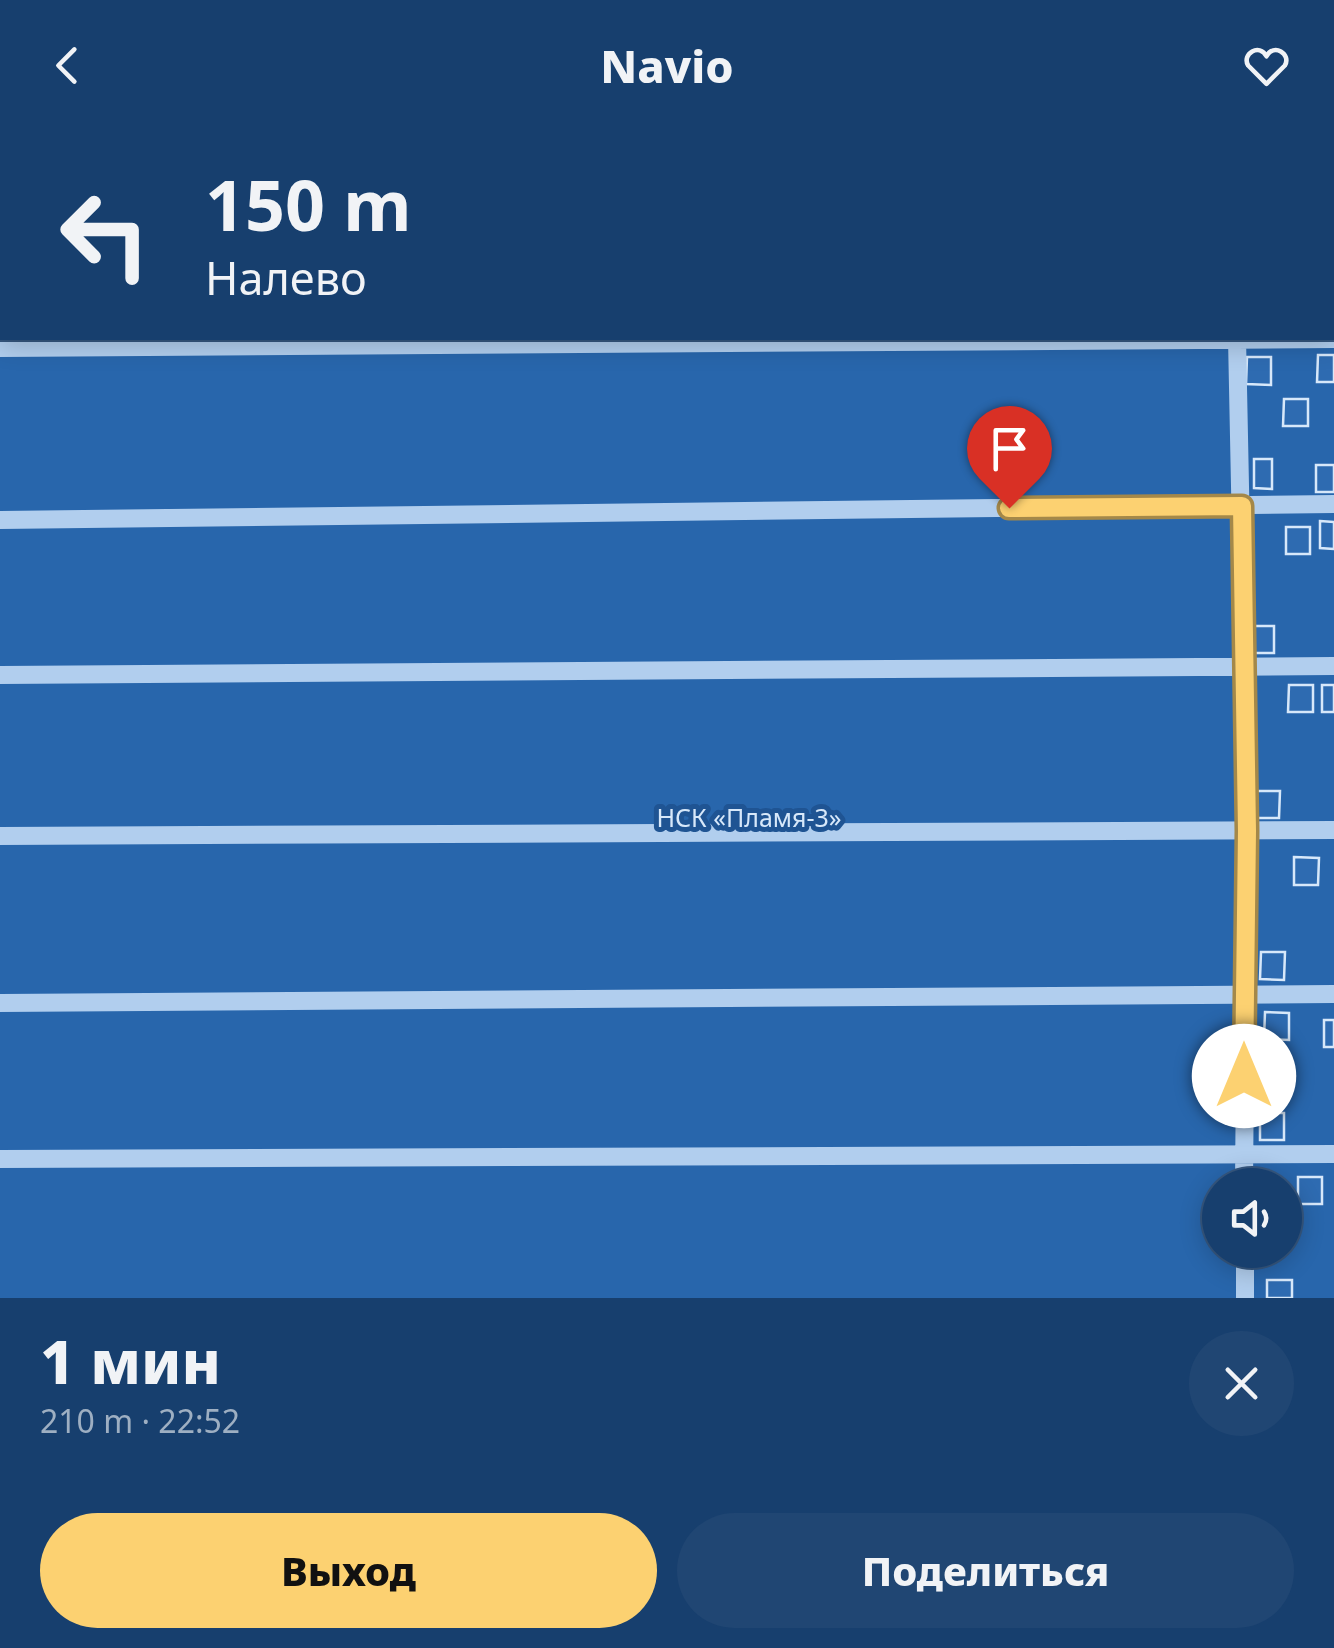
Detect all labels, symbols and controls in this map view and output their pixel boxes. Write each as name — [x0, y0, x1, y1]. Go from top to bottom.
text: Navio — [600, 35, 734, 96]
icon: back — [40, 38, 95, 93]
icon: heart — [1239, 38, 1294, 93]
text: 150 m — [205, 156, 412, 252]
icon: left — [40, 170, 170, 300]
text: Налево — [205, 247, 367, 308]
pin — [967, 406, 1052, 509]
icon: arrive — [982, 421, 1037, 476]
park label: НСК «Пламя-3» — [656, 800, 842, 834]
position arrow — [1192, 1024, 1296, 1128]
map controls — [1202, 1168, 1302, 1268]
button: sound — [1202, 1168, 1302, 1268]
text: 1 мин — [40, 1320, 221, 1402]
button: close — [1189, 1331, 1294, 1436]
text: 210 m · 22:52 — [40, 1399, 240, 1442]
button: Выход — [40, 1513, 657, 1628]
button: Поделиться — [677, 1513, 1294, 1628]

